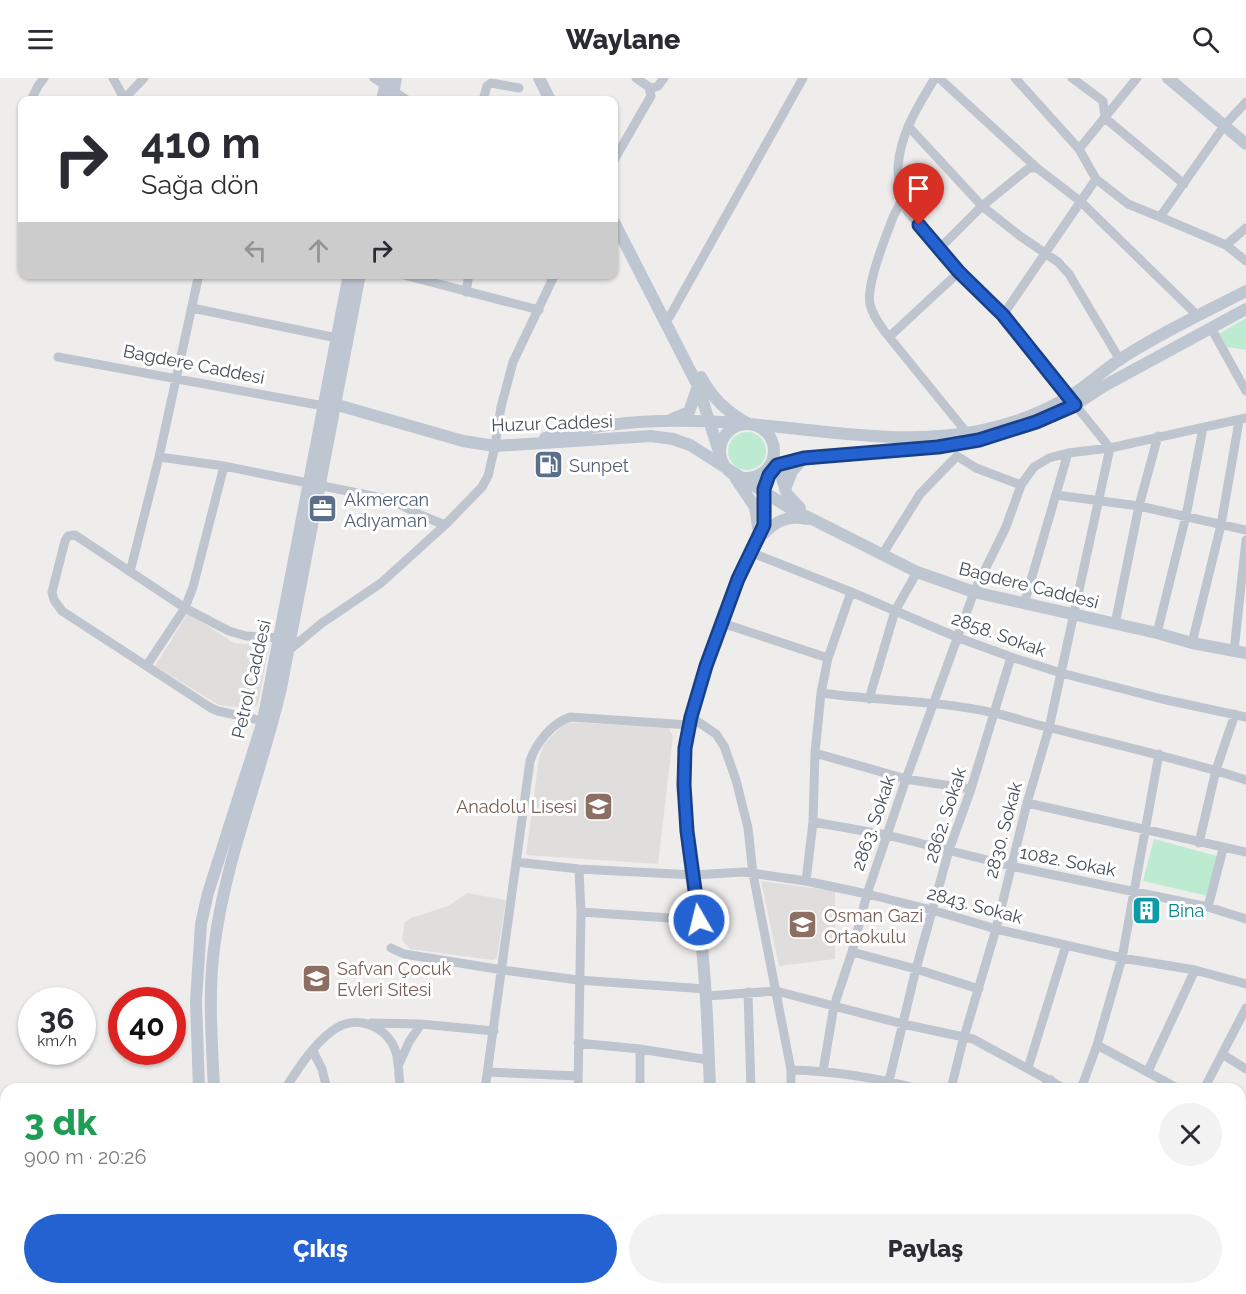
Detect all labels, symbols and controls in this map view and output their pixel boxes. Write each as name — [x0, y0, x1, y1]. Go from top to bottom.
icon: menu — [24, 23, 57, 56]
icon: search — [1189, 23, 1222, 56]
text: Waylane — [566, 24, 680, 55]
text: 410 m — [141, 119, 261, 168]
icon: right — [42, 120, 120, 198]
pin — [893, 163, 944, 225]
text: Sağa dön — [141, 169, 259, 200]
icon: arrive — [902, 172, 935, 205]
icon: left — [239, 234, 272, 267]
icon: ahead — [302, 234, 335, 267]
icon: right — [365, 234, 398, 267]
street label: Bagdere Caddesi — [122, 340, 266, 388]
street label: Huzur Caddesi — [491, 410, 613, 436]
fuel station icon: Sunpet — [532, 449, 564, 481]
place label: Sunpet — [569, 455, 629, 476]
place label: Akmercan Adıyaman — [344, 489, 429, 531]
office icon: Akmercan Adıyaman — [307, 493, 339, 525]
street label: Bagdere Caddesi — [957, 557, 1101, 613]
street label: 2858. Sokak — [949, 607, 1050, 661]
street label: Petrol Caddesi — [227, 618, 275, 740]
street label: 2862. Sokak — [920, 764, 970, 865]
street label: 2863. Sokak — [847, 772, 899, 873]
street label: 2830. Sokak — [980, 779, 1026, 881]
school or university icon: Anadolu Lisesi — [582, 790, 614, 822]
place label: Anadolu Lisesi — [456, 796, 577, 817]
street label: 1082. Sokak — [1018, 841, 1118, 881]
street label: 2843. Sokak — [925, 882, 1025, 928]
position arrow — [667, 888, 731, 952]
building icon: Bina — [1131, 894, 1163, 926]
place label: Bina — [1168, 900, 1204, 921]
place label: Osman Gazi Ortaokulu — [824, 905, 923, 947]
school or university icon: Osman Gazi Ortaokulu — [787, 909, 819, 941]
place label: Safvan Çocuk Evleri Sitesi — [337, 958, 451, 1000]
school or university icon: Safvan Çocuk Evleri Sitesi — [300, 962, 332, 994]
speed limit sign: 40 — [108, 987, 186, 1065]
text: 36 — [40, 1001, 74, 1036]
text: km/h — [37, 1032, 77, 1050]
text: 3 dk — [24, 1101, 97, 1143]
button: close — [1159, 1103, 1222, 1166]
text: 900 m · 20:26 — [24, 1145, 147, 1169]
button: Çıkış — [24, 1214, 617, 1283]
button: Paylaş — [629, 1214, 1222, 1283]

